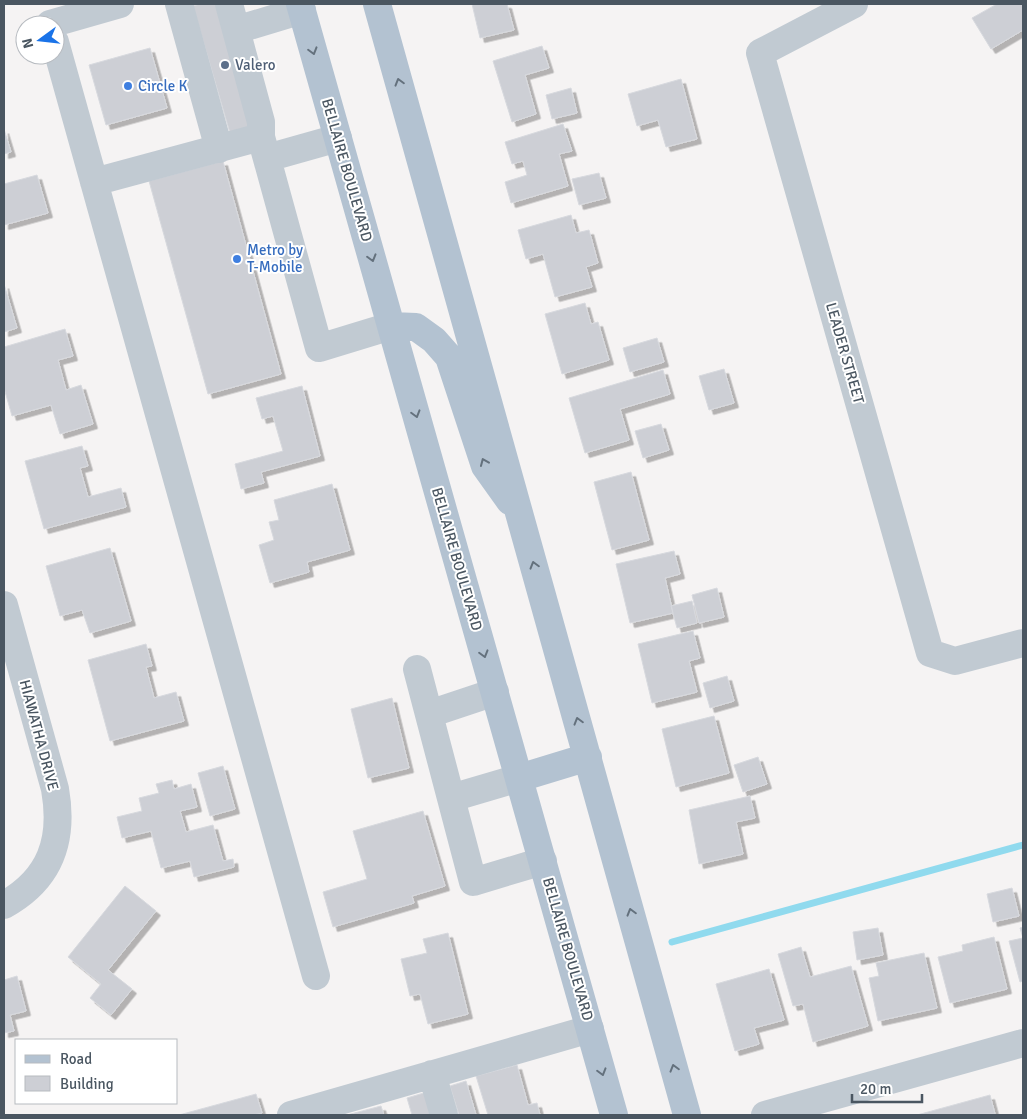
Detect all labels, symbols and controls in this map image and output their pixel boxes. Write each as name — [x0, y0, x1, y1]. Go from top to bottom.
north arrow — [15, 15, 65, 65]
text: N — [18, 36, 37, 50]
one-way arrow — [308, 46, 318, 54]
place label: Valero — [235, 56, 276, 74]
marker: Valero — [219, 59, 231, 71]
place label: Circle K — [138, 77, 187, 95]
one-way arrow — [395, 78, 405, 87]
marker: Circle K — [122, 80, 134, 92]
street label: BELLAIRE BOULEVARD — [318, 96, 376, 244]
place label: Metro by T-Mobile — [247, 241, 303, 276]
marker: Metro by T-Mobile — [231, 253, 243, 265]
one-way arrow — [366, 253, 376, 261]
street label: LEADER STREET — [822, 300, 868, 406]
one-way arrow — [410, 409, 421, 418]
one-way arrow — [479, 458, 490, 467]
street label: BELLAIRE BOULEVARD — [428, 485, 486, 633]
one-way arrow — [530, 561, 540, 569]
one-way arrow — [479, 650, 489, 658]
street label: HIAWATHA DRIVE — [16, 678, 62, 792]
one-way arrow — [573, 718, 583, 726]
street label: BELLAIRE BOULEVARD — [539, 875, 597, 1023]
one-way arrow — [626, 908, 636, 916]
legend — [15, 1039, 178, 1104]
text: Road — [60, 1050, 92, 1068]
one-way arrow — [670, 1065, 680, 1073]
one-way arrow — [597, 1068, 607, 1076]
scale bar — [852, 1072, 922, 1104]
text: Building — [60, 1075, 114, 1093]
text: 20 m — [860, 1080, 891, 1098]

